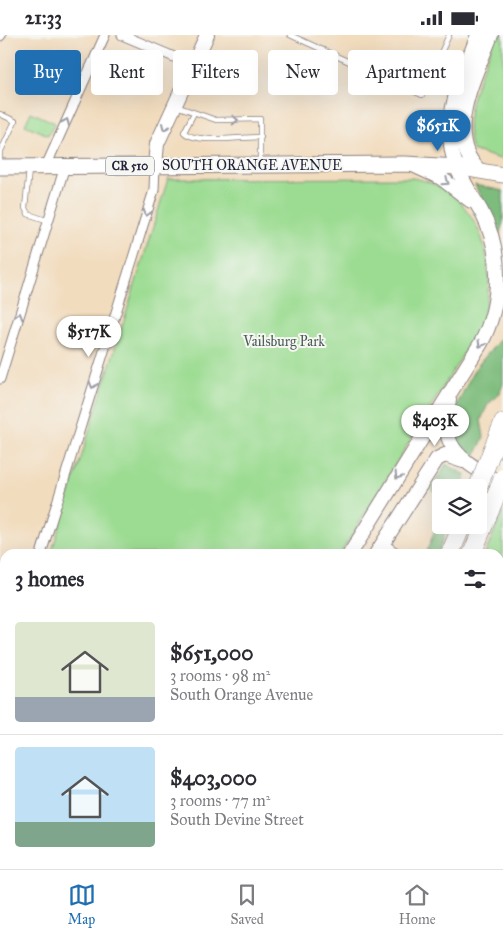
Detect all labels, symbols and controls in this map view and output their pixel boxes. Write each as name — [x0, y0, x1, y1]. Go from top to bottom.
text: 21:33 — [25, 6, 62, 29]
chip: Buy — [15, 50, 81, 95]
chip: Rent — [91, 50, 163, 95]
chip: Filters — [173, 50, 258, 95]
chip: New — [268, 50, 338, 95]
chip: Apartment — [348, 50, 464, 95]
pin: $651K — [403, 109, 473, 152]
one-way arrow — [232, 115, 239, 125]
text: $651K — [417, 116, 459, 135]
one-way arrow — [60, 118, 70, 127]
one-way arrow — [161, 122, 171, 131]
road number: CR 510 — [106, 157, 154, 175]
street label: SOUTH ORANGE AVENUE — [162, 157, 342, 174]
one-way arrow — [441, 175, 450, 185]
one-way arrow — [142, 208, 152, 217]
one-way arrow — [14, 312, 24, 320]
pin: $517K — [54, 315, 124, 358]
text: $517K — [67, 322, 111, 341]
park label: Vailsburg Park — [242, 333, 325, 350]
one-way arrow — [477, 338, 487, 347]
one-way arrow — [89, 380, 99, 388]
pin: $403K — [400, 405, 470, 447]
text: $403K — [412, 411, 458, 430]
one-way arrow — [395, 470, 405, 479]
map controls — [432, 479, 487, 534]
button: layers — [432, 479, 487, 534]
icon: filters — [461, 565, 489, 593]
text: 3 homes — [15, 566, 84, 592]
text: $651,000 — [170, 640, 254, 666]
icon: home — [55, 642, 115, 702]
text: 3 rooms · 98 m² — [170, 666, 270, 685]
text: South Orange Avenue — [170, 685, 313, 704]
text: $403,000 — [170, 765, 257, 791]
icon: home — [55, 767, 115, 827]
text: 3 rooms · 77 m² — [170, 791, 270, 810]
text: South Devine Street — [170, 810, 304, 829]
tab: Map — [68, 881, 96, 928]
tab: Saved — [231, 881, 264, 928]
tab: Home — [399, 881, 435, 928]

